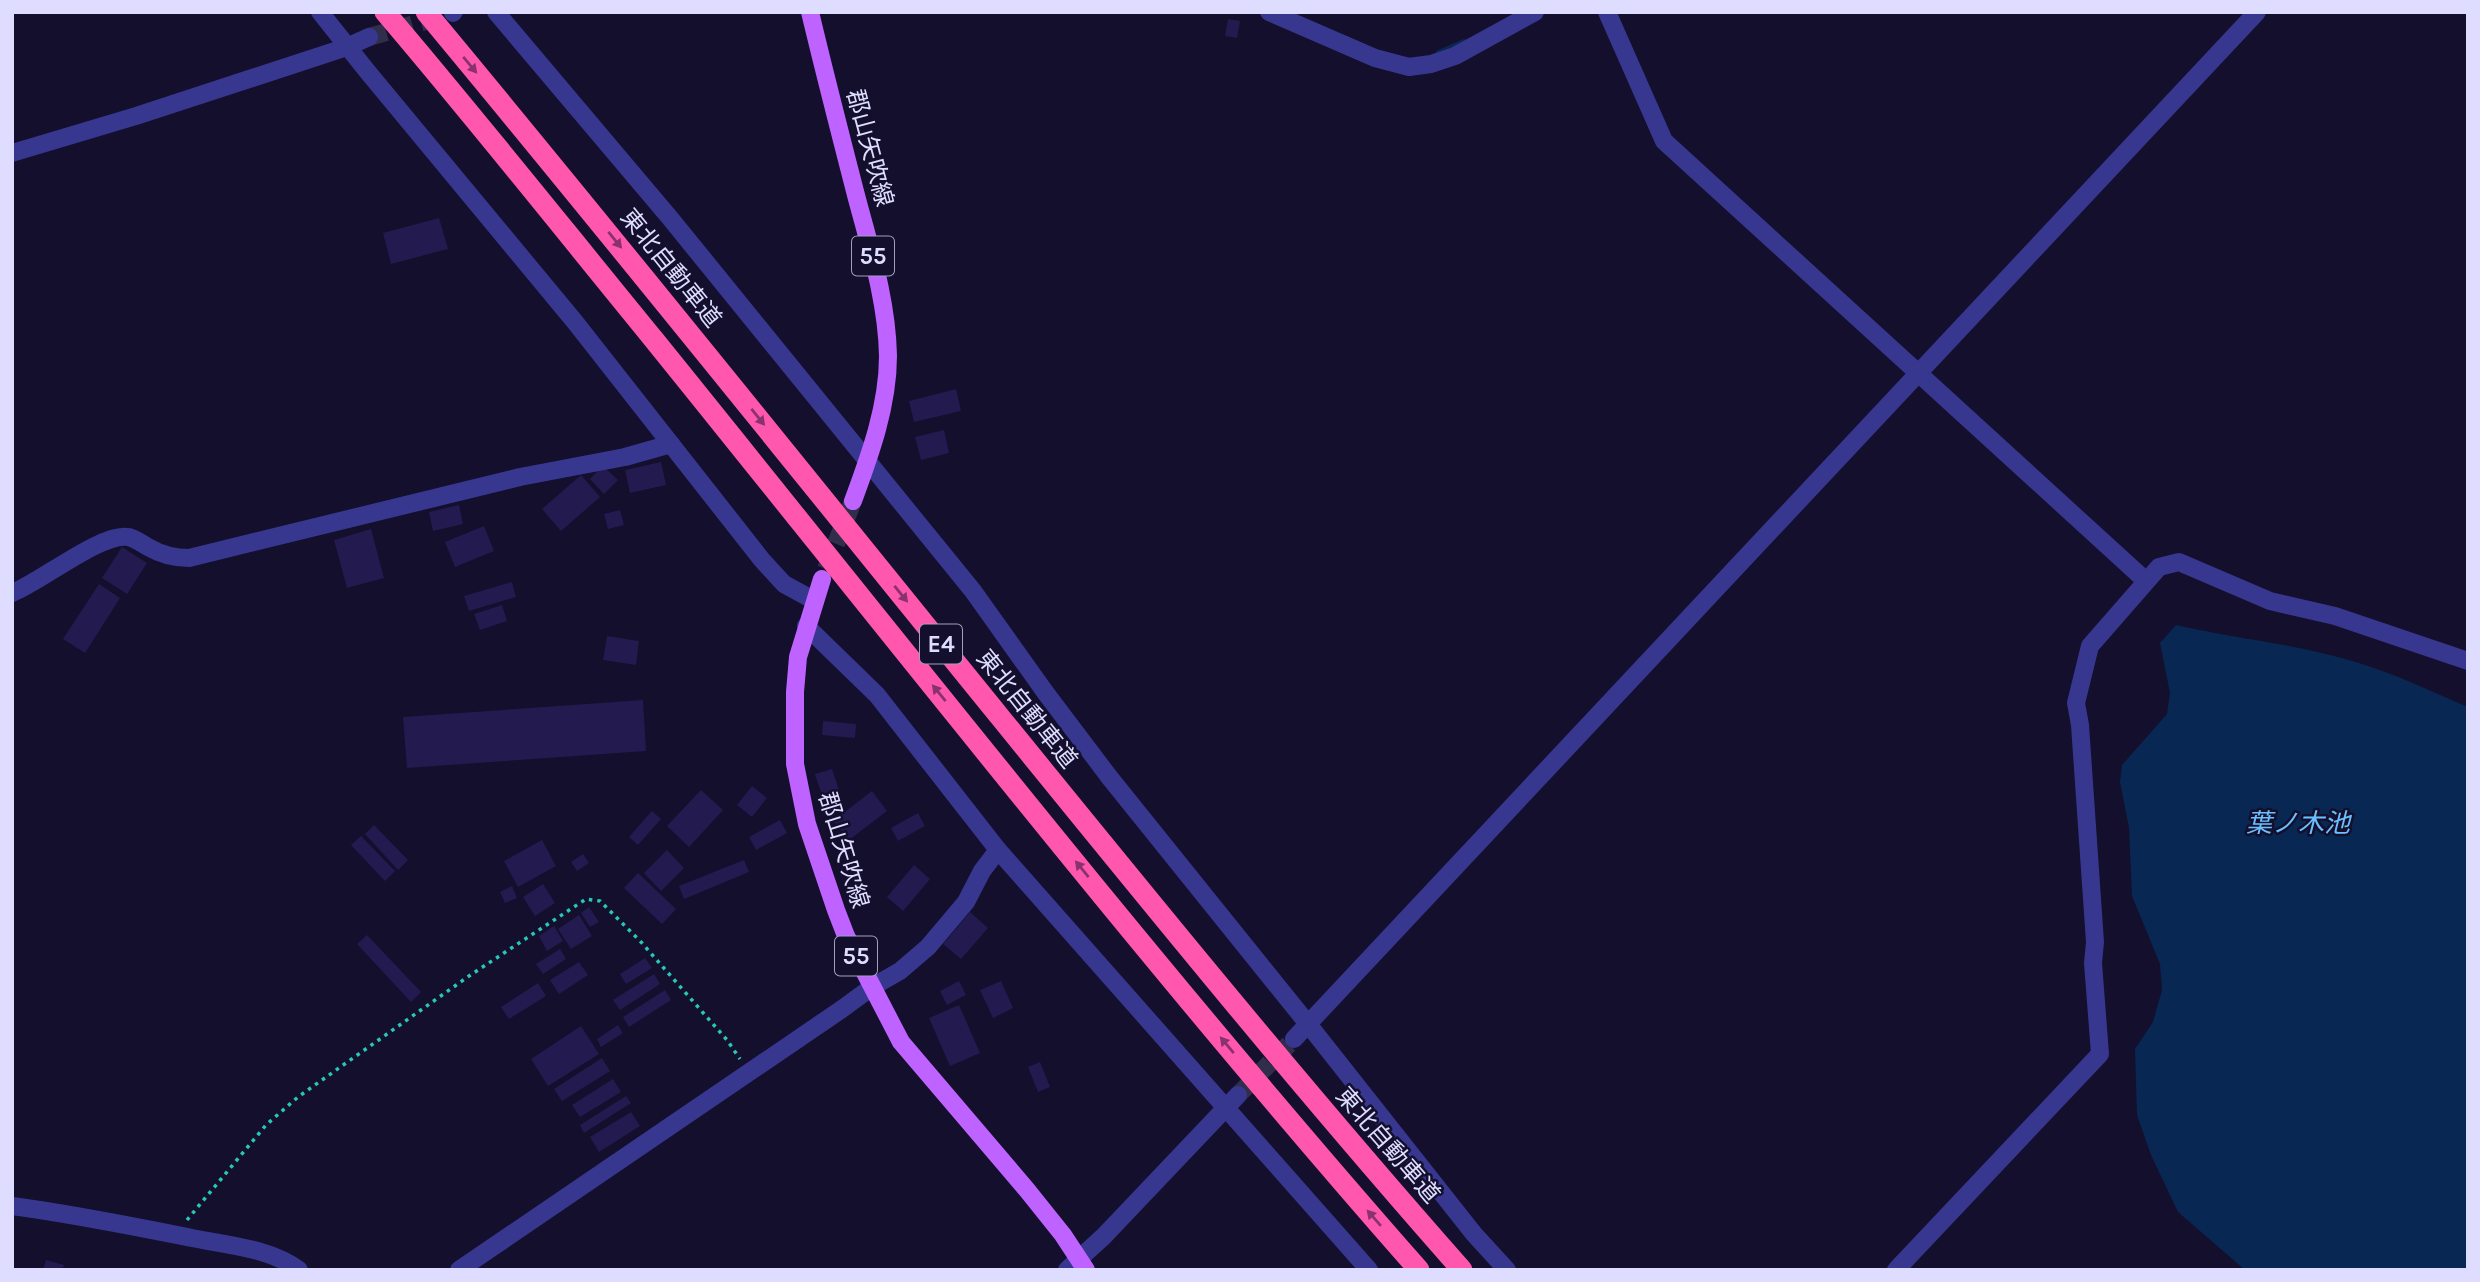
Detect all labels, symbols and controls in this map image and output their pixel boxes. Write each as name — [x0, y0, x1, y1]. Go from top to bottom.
one-way arrow — [462, 56, 477, 73]
street label: 郡山矢吹線 — [841, 86, 899, 210]
street label: 東北自動車道 — [615, 203, 727, 333]
one-way arrow — [607, 232, 622, 249]
road number: 55 — [852, 236, 894, 276]
one-way arrow — [750, 409, 765, 426]
one-way arrow — [893, 585, 908, 603]
road number: E4 — [920, 624, 962, 664]
street label: 東北自動車道 — [971, 644, 1083, 774]
one-way arrow — [932, 684, 947, 701]
street label: 郡山矢吹線 — [813, 789, 875, 911]
water label: 葉ノ木池 — [2246, 808, 2353, 839]
one-way arrow — [1075, 861, 1090, 878]
road number: 55 — [835, 937, 877, 976]
one-way arrow — [1219, 1036, 1235, 1054]
street label: 東北自動車道 — [1330, 1081, 1446, 1209]
one-way arrow — [1367, 1210, 1382, 1227]

